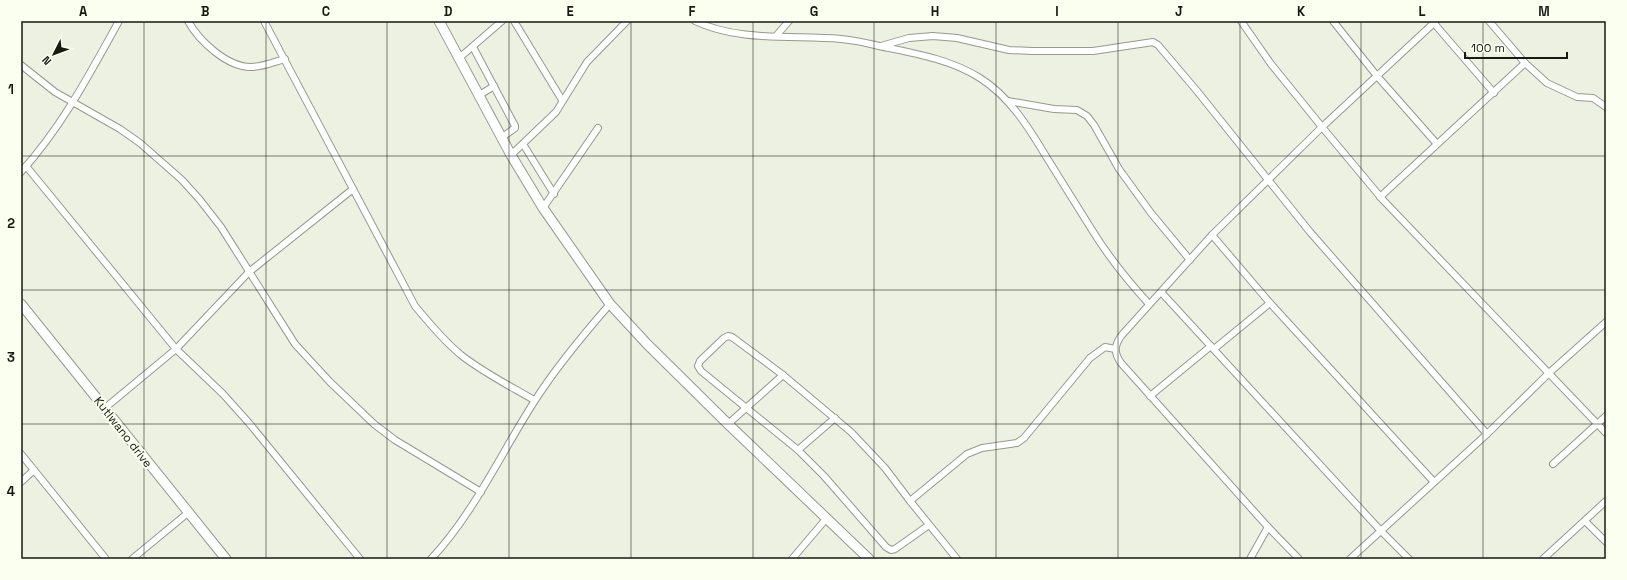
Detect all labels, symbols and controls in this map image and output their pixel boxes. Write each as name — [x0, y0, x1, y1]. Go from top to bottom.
text: A — [79, 3, 88, 20]
text: B — [201, 3, 210, 20]
text: C — [322, 3, 330, 20]
text: D — [444, 3, 453, 20]
text: E — [566, 3, 574, 20]
text: F — [689, 3, 696, 20]
text: G — [810, 3, 818, 20]
text: H — [931, 3, 939, 20]
text: I — [1055, 3, 1059, 20]
text: J — [1175, 3, 1183, 20]
text: K — [1297, 3, 1306, 20]
text: L — [1418, 3, 1426, 20]
text: M — [1538, 3, 1550, 20]
north arrow — [34, 34, 74, 74]
scale bar — [1465, 34, 1567, 60]
text: 100 m — [1471, 40, 1505, 56]
text: N — [39, 53, 54, 68]
text: 1 — [8, 81, 14, 98]
text: 2 — [7, 215, 15, 232]
text: 3 — [7, 349, 15, 366]
street label: Kutlwano drive — [90, 393, 156, 471]
text: 4 — [7, 483, 15, 500]

